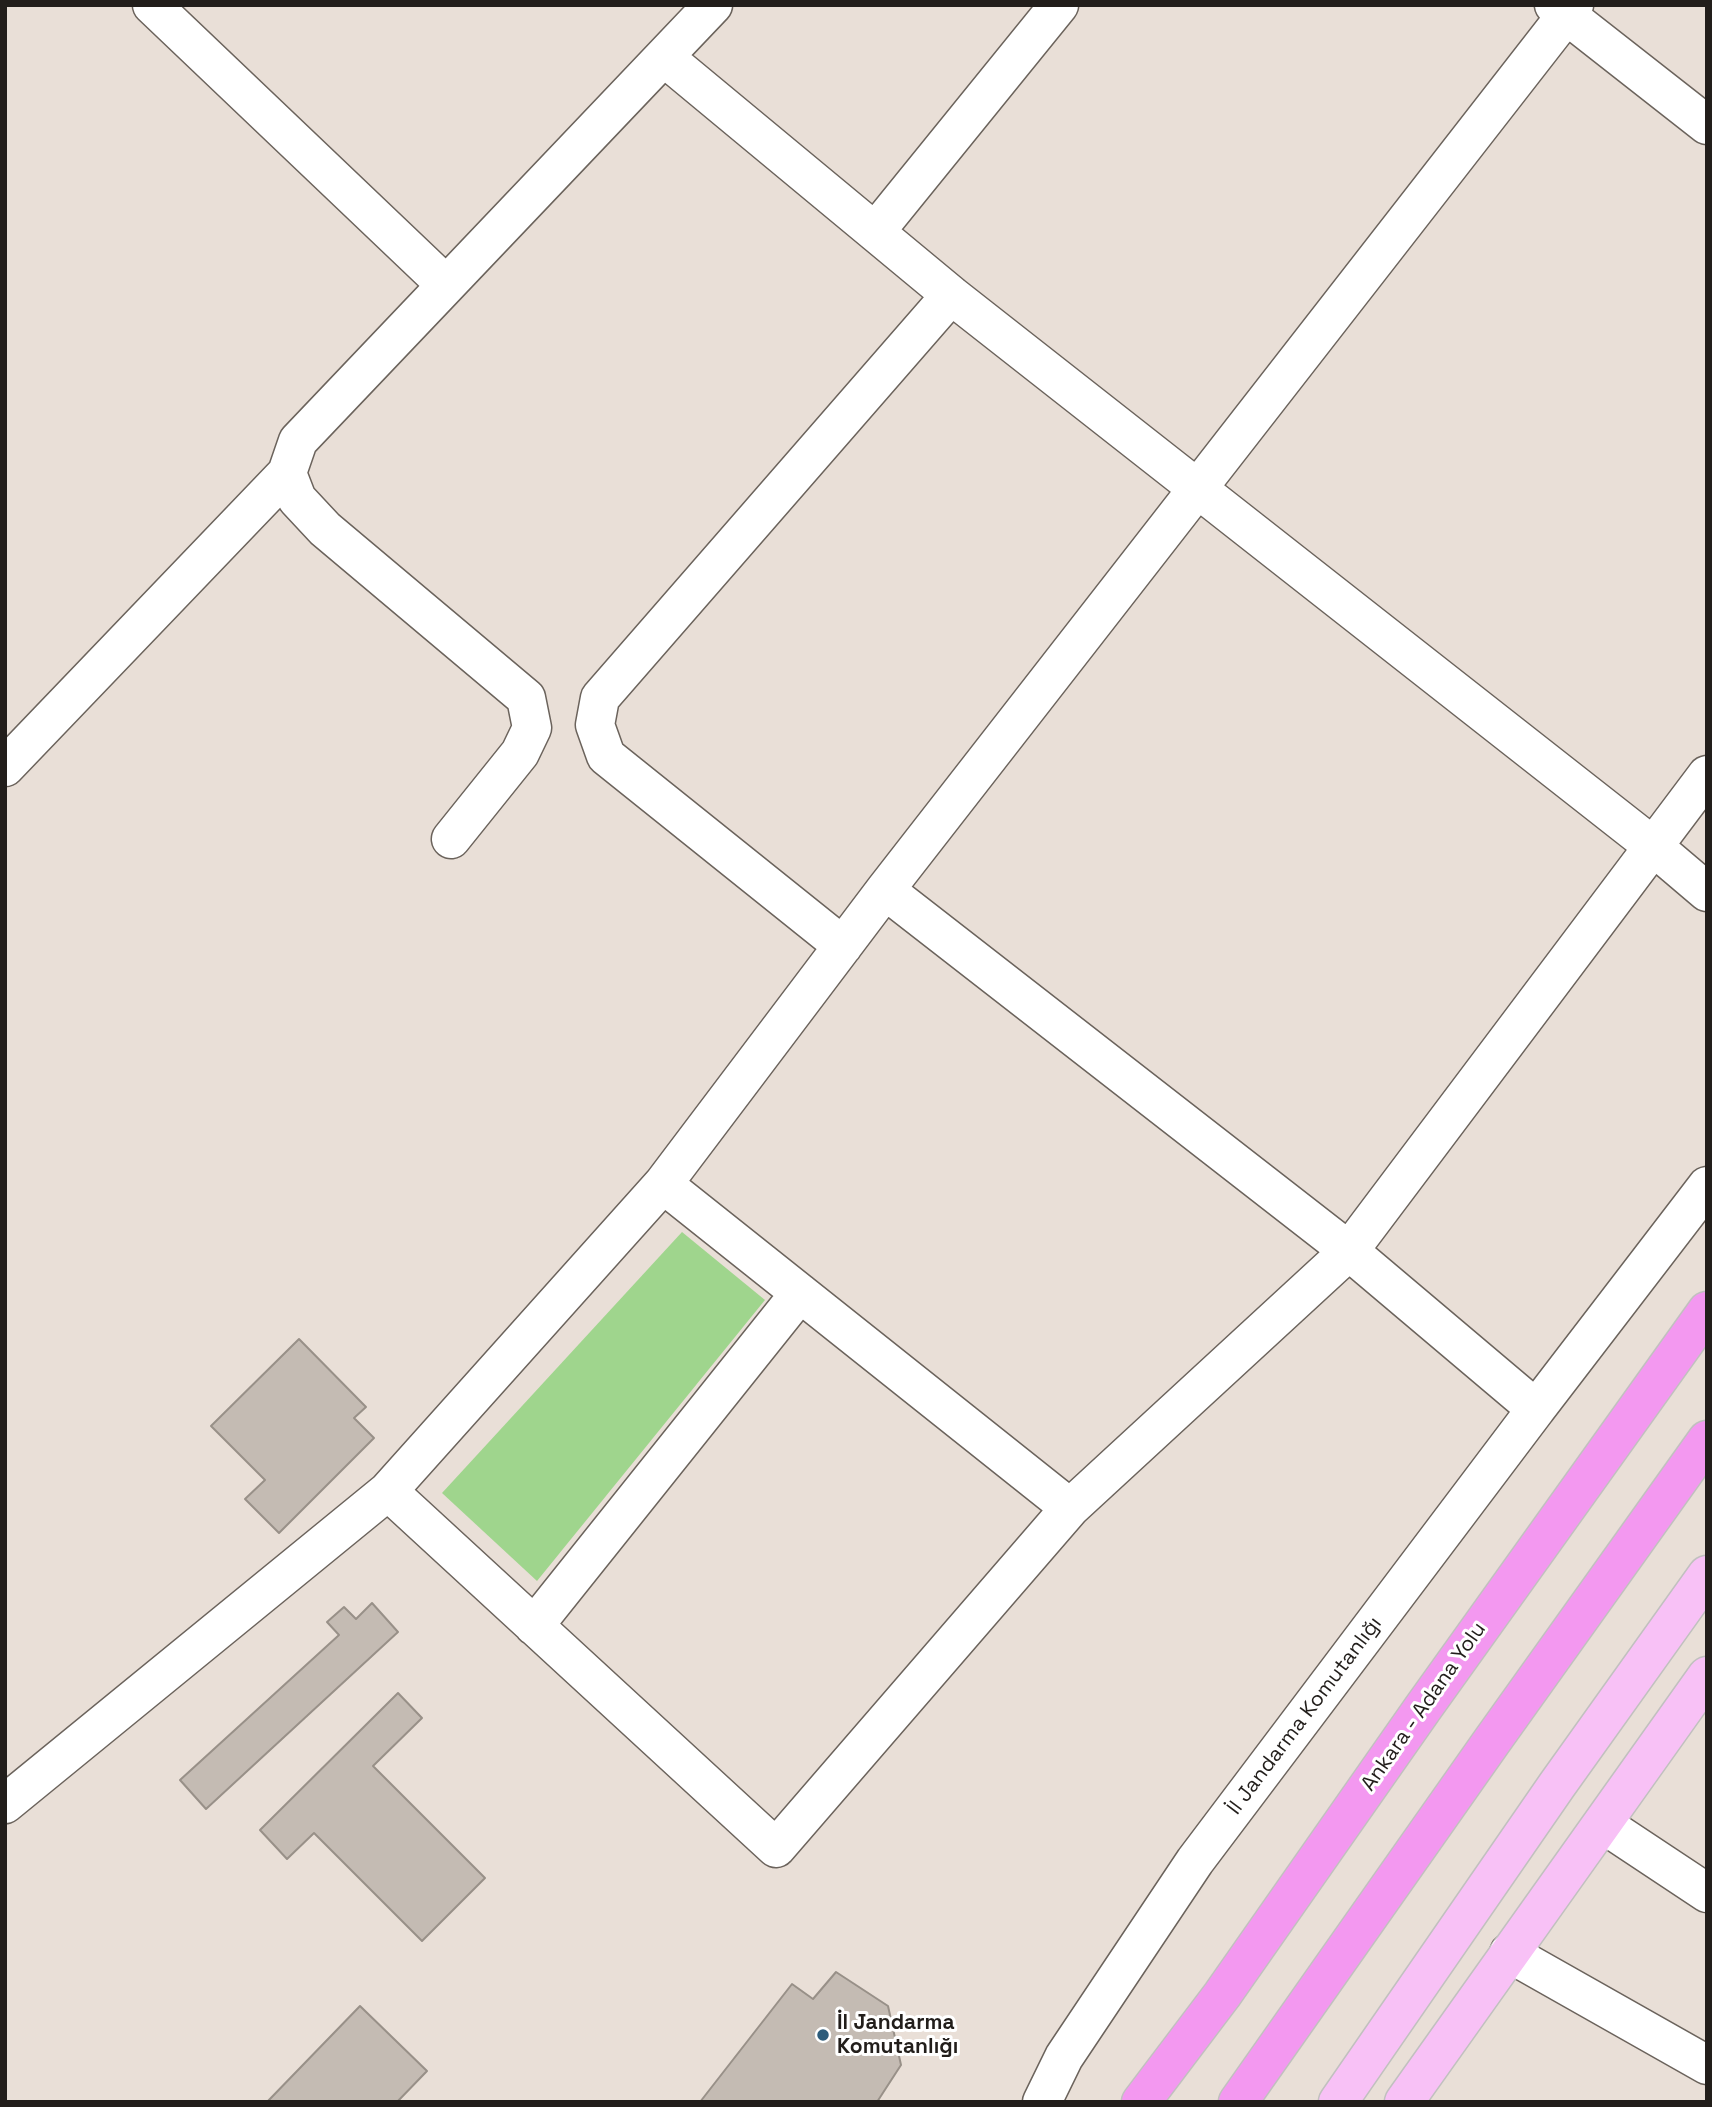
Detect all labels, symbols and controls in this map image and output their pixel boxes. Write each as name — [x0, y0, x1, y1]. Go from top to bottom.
street label: İl Jandarma Komutanlığı — [1222, 1612, 1388, 1820]
street label: Ankara - Adana Yolu — [1356, 1618, 1492, 1796]
place label: İl Jandarma Komutanlığı — [837, 2010, 958, 2060]
marker: İl Jandarma Komutanlığı — [815, 2027, 831, 2043]

